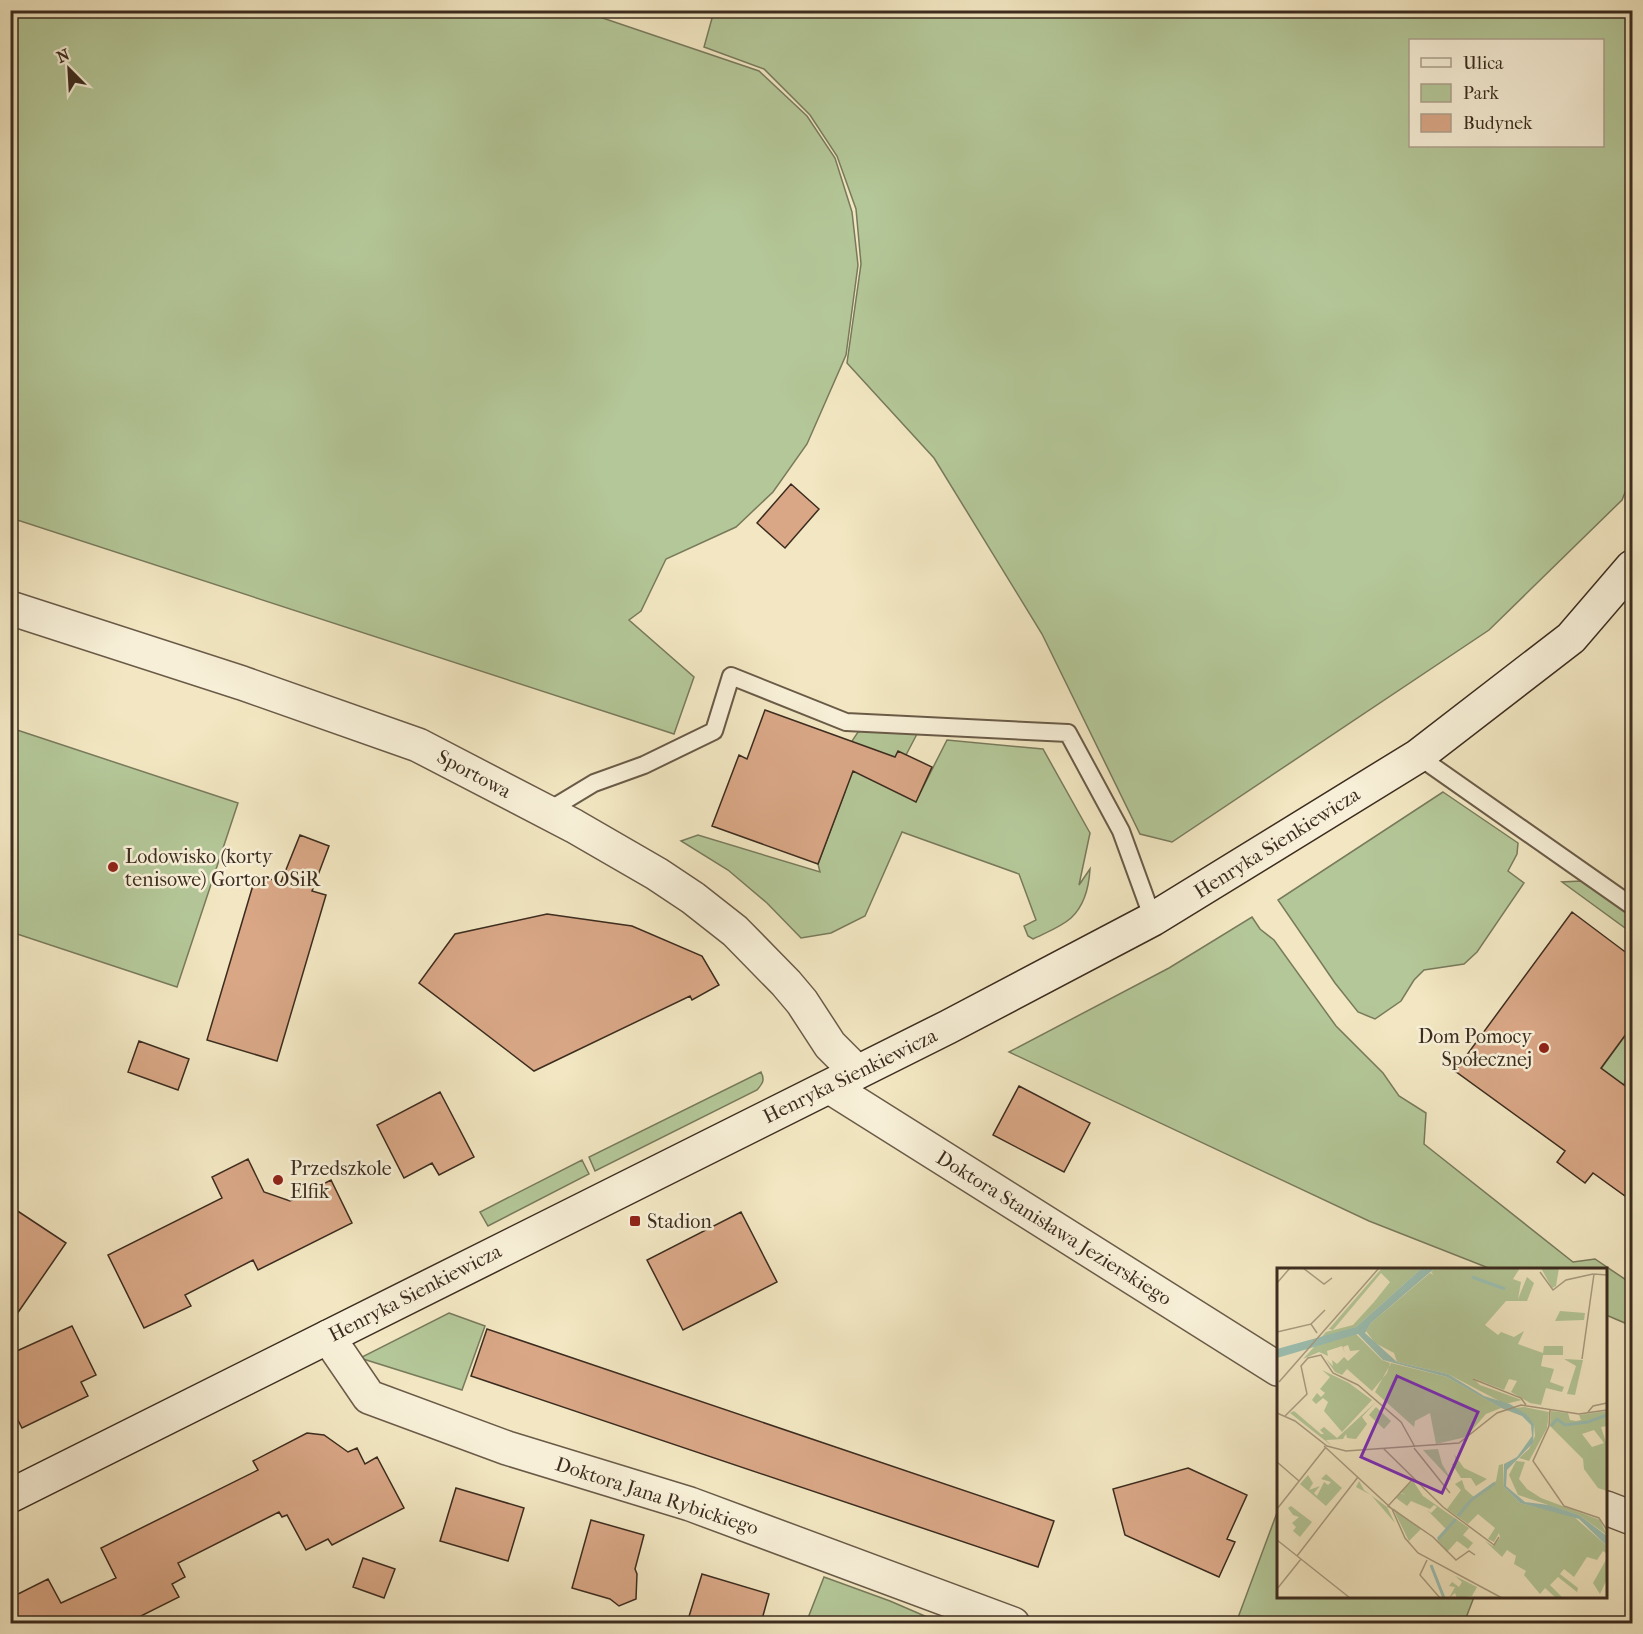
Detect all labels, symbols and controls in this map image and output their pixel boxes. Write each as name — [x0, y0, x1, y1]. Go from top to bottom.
north arrow — [39, 39, 99, 99]
legend — [1409, 39, 1604, 147]
text: N — [54, 44, 73, 67]
text: Ulica — [1463, 53, 1504, 74]
text: Park — [1463, 83, 1500, 104]
text: Budynek — [1463, 113, 1533, 134]
street label: Sportowa — [433, 745, 516, 803]
street label: Henryka Sienkiewicza — [1190, 782, 1365, 903]
place label: Lodowisko (korty tenisowe) Gortor OSiR — [125, 845, 322, 891]
marker: Lodowisko (korty tenisowe) Gortor OSiR — [106, 860, 120, 874]
street label: Henryka Sienkiewicza — [759, 1024, 941, 1128]
place label: Dom Pomocy Społecznej — [1418, 1025, 1533, 1071]
marker: Dom Pomocy Społecznej — [1537, 1041, 1551, 1055]
street label: Doktora Stanisława Jezierskiego — [932, 1146, 1176, 1310]
place label: Przedszkole Elfik — [290, 1157, 392, 1203]
marker: Przedszkole Elfik — [271, 1173, 285, 1187]
place label: Stadion — [647, 1210, 712, 1233]
marker: Stadion — [628, 1214, 642, 1228]
street label: Henryka Sienkiewicza — [325, 1239, 506, 1347]
inset map — [1277, 1268, 1607, 1598]
street label: Doktora Jana Rybickiego — [553, 1452, 761, 1540]

